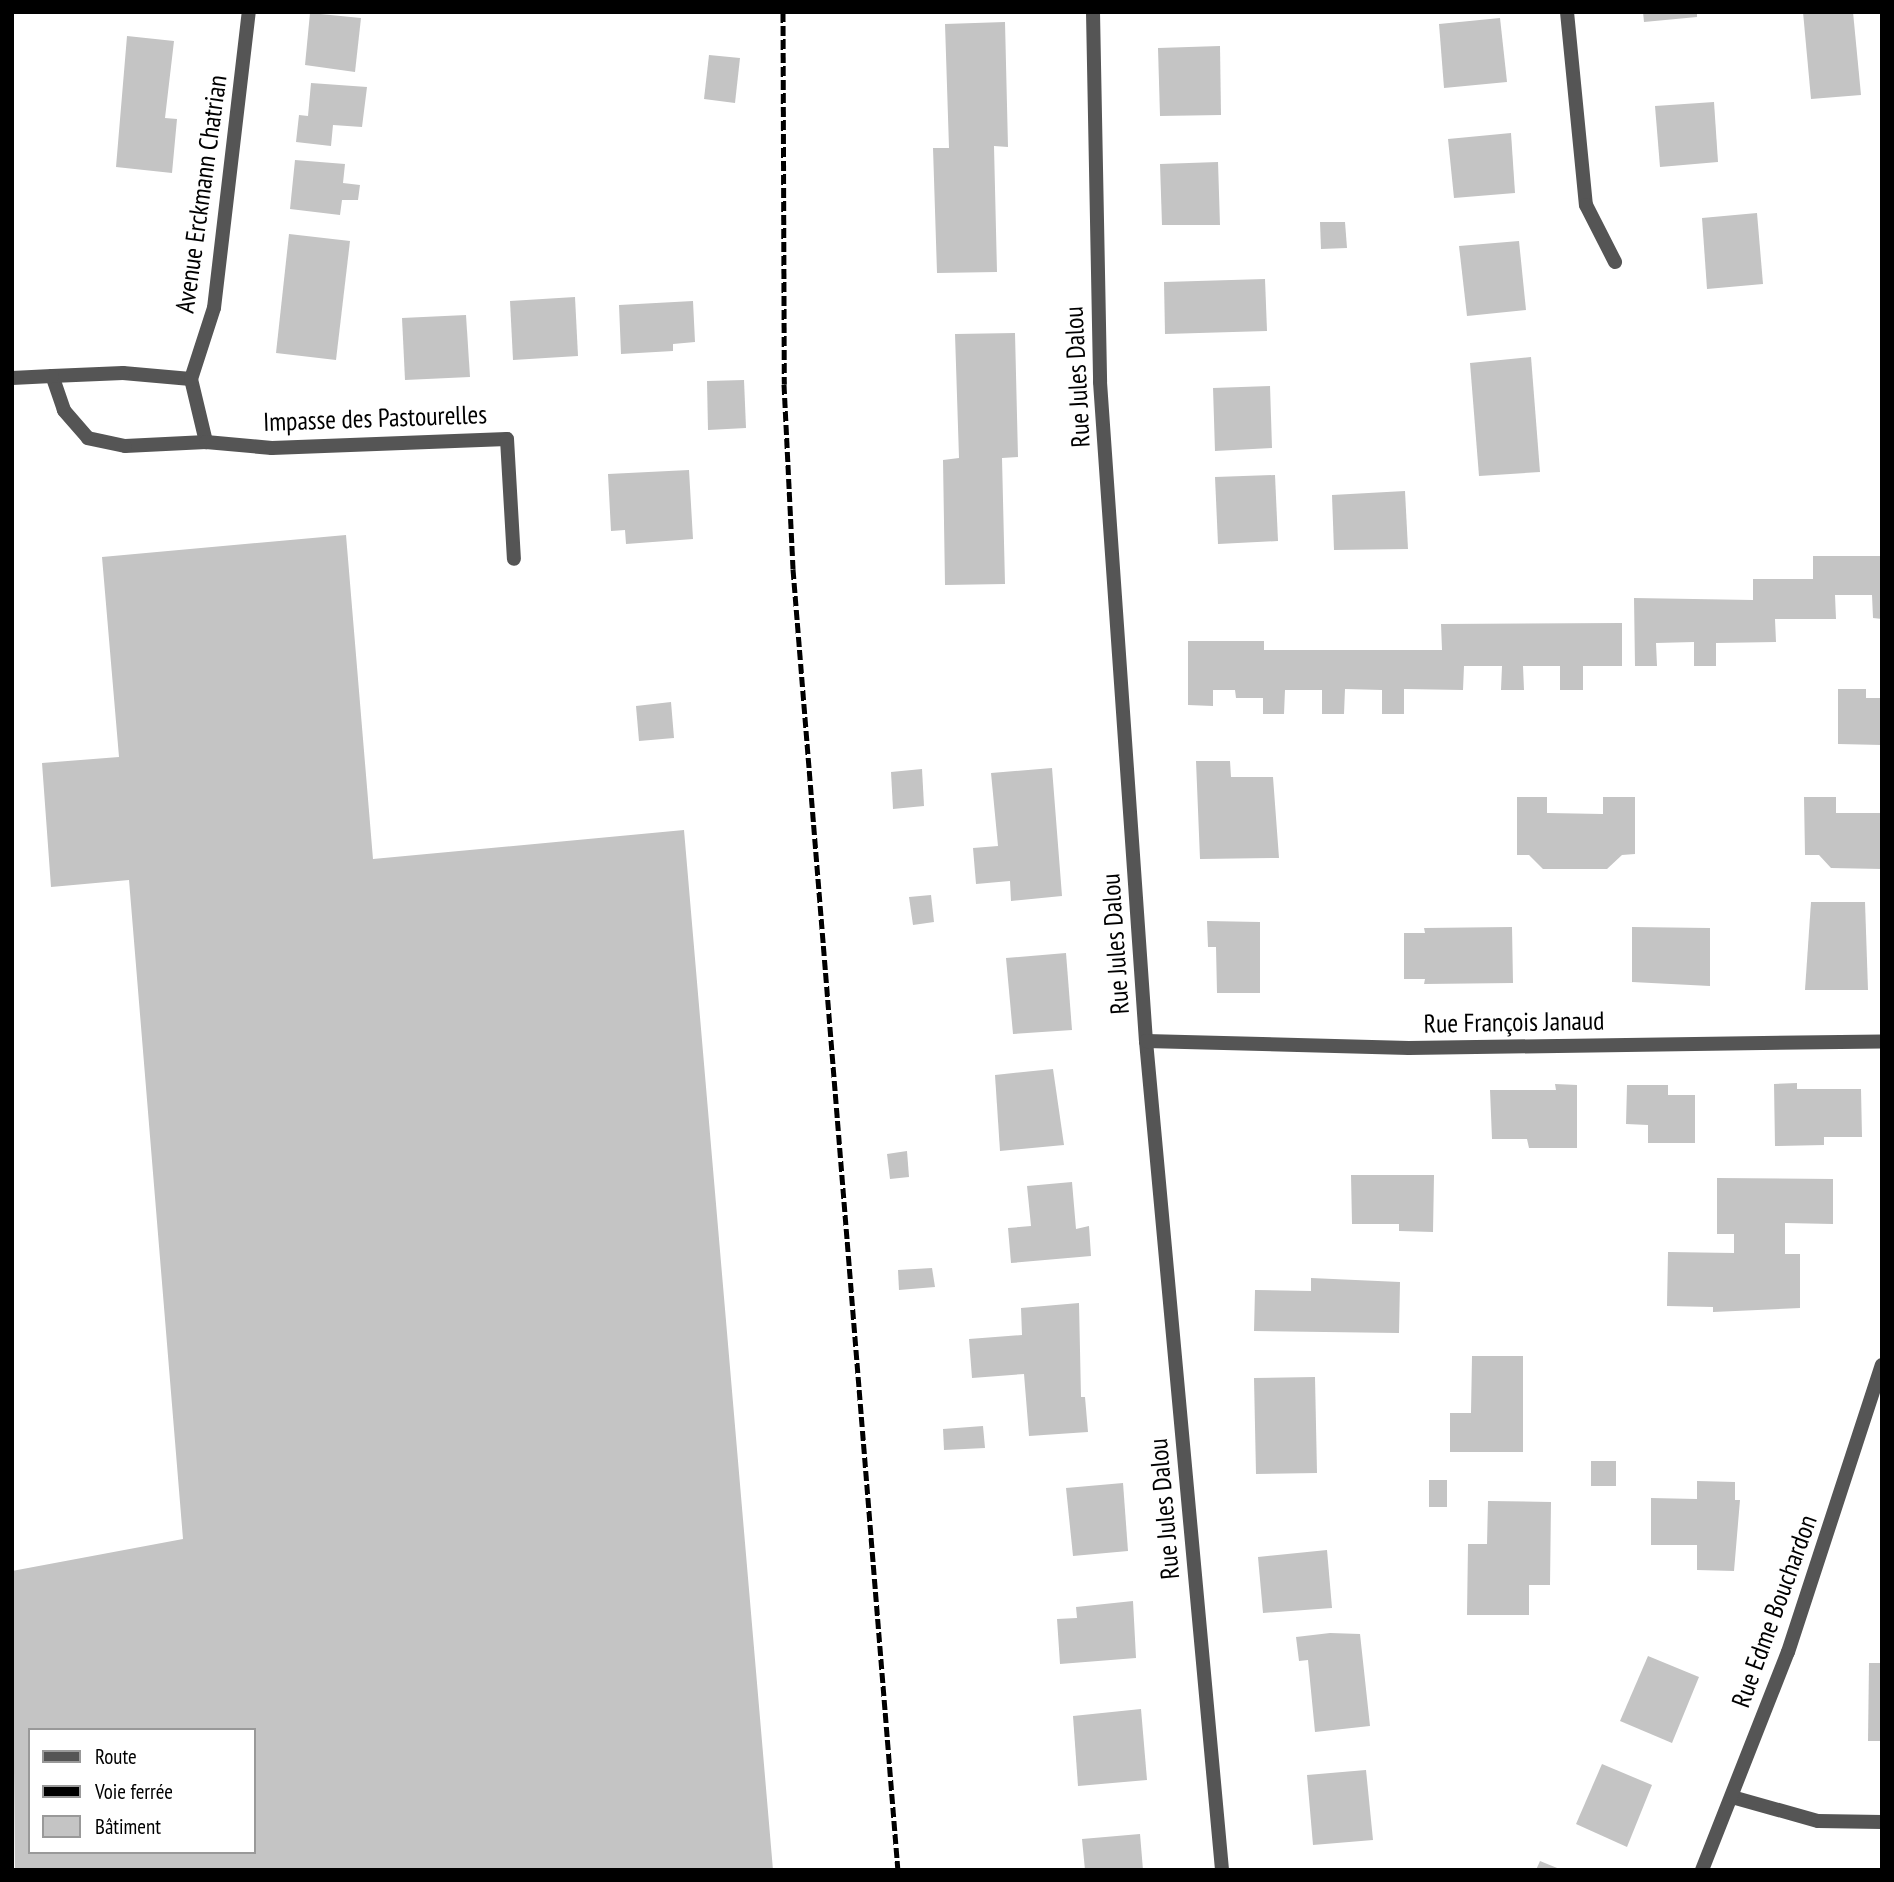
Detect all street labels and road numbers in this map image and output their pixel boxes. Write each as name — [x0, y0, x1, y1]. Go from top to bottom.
street label: Avenue Erckmann Chatrian — [169, 73, 233, 315]
street label: Rue Jules Dalou — [1058, 306, 1096, 448]
street label: Impasse des Pastourelles — [263, 399, 487, 437]
street label: Rue Jules Dalou — [1095, 872, 1135, 1016]
street label: Rue François Janaud — [1423, 1005, 1605, 1039]
street label: Rue Jules Dalou — [1142, 1437, 1186, 1581]
street label: Rue Edme Bouchardon — [1725, 1511, 1823, 1711]

